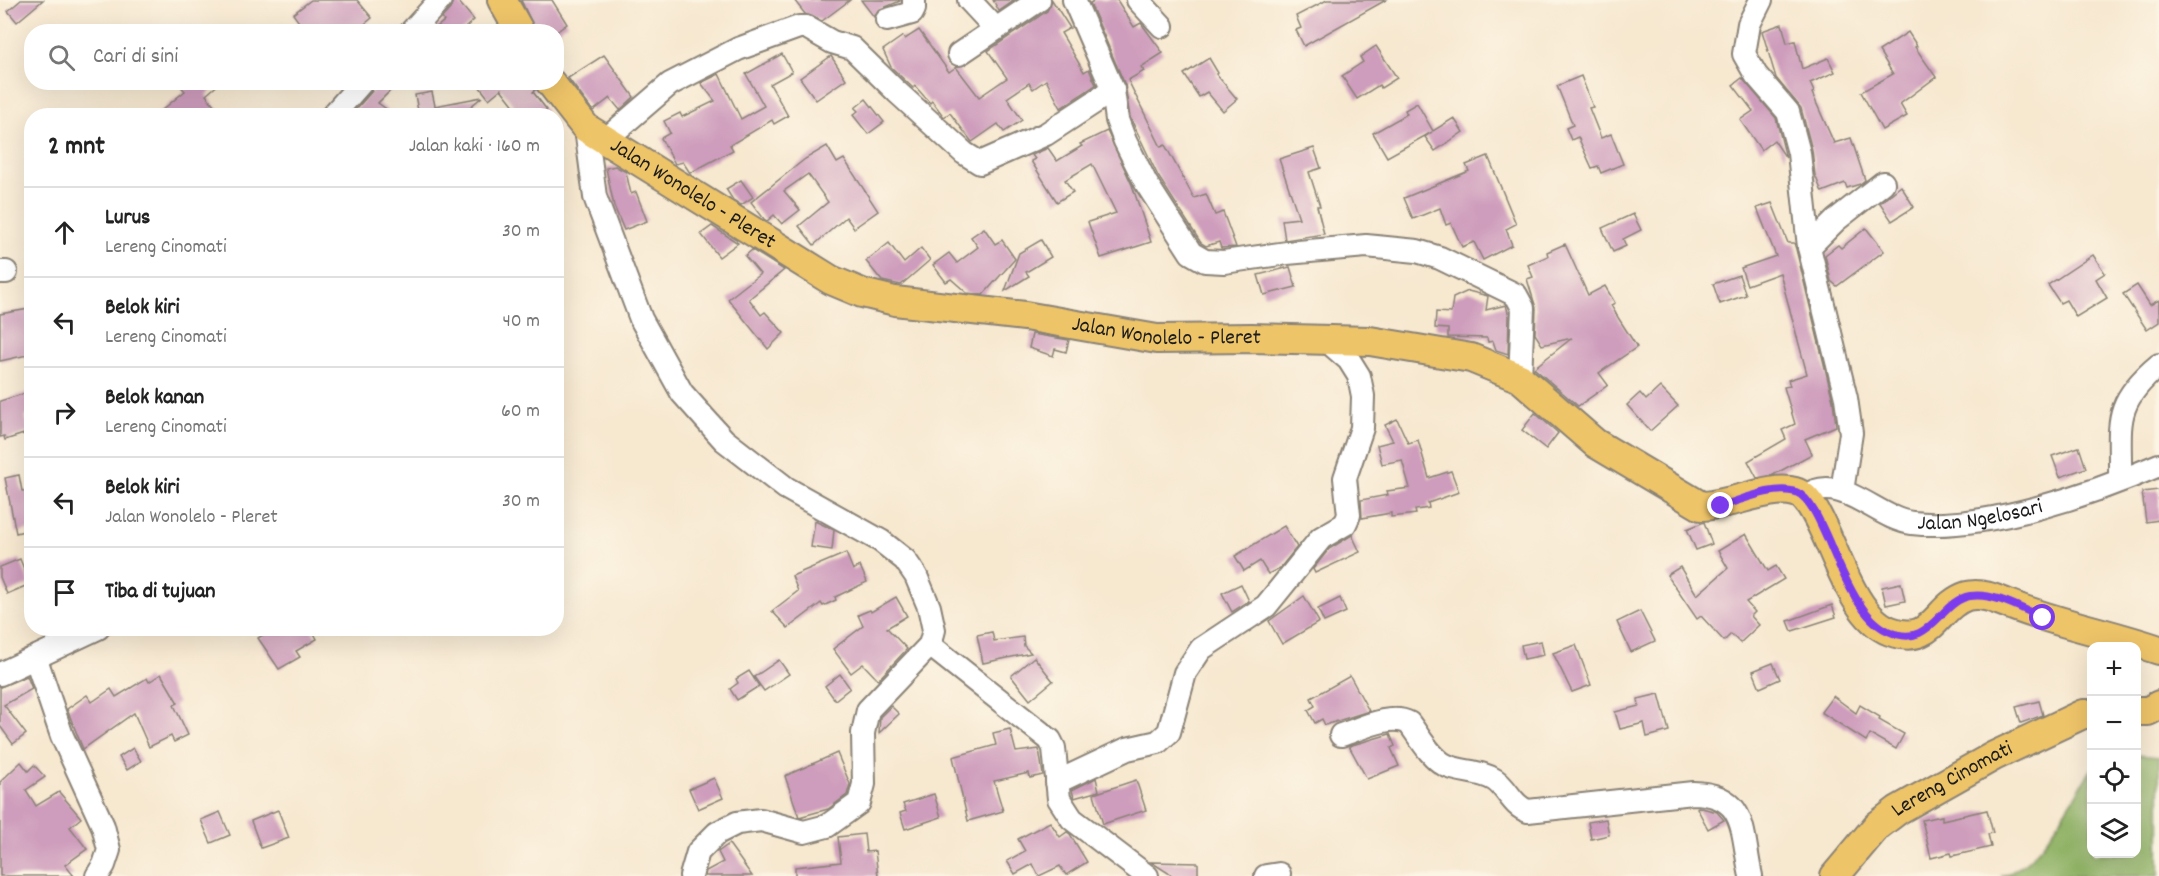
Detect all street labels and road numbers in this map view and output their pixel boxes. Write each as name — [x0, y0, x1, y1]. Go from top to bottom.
street label: Jalan Wonolelo - Pleret — [604, 131, 782, 257]
street label: Jalan Wonolelo - Pleret — [1069, 309, 1261, 355]
street label: Jalan Ngelosari — [1917, 492, 2046, 540]
street label: Lereng Cinomati — [1885, 734, 2018, 825]

